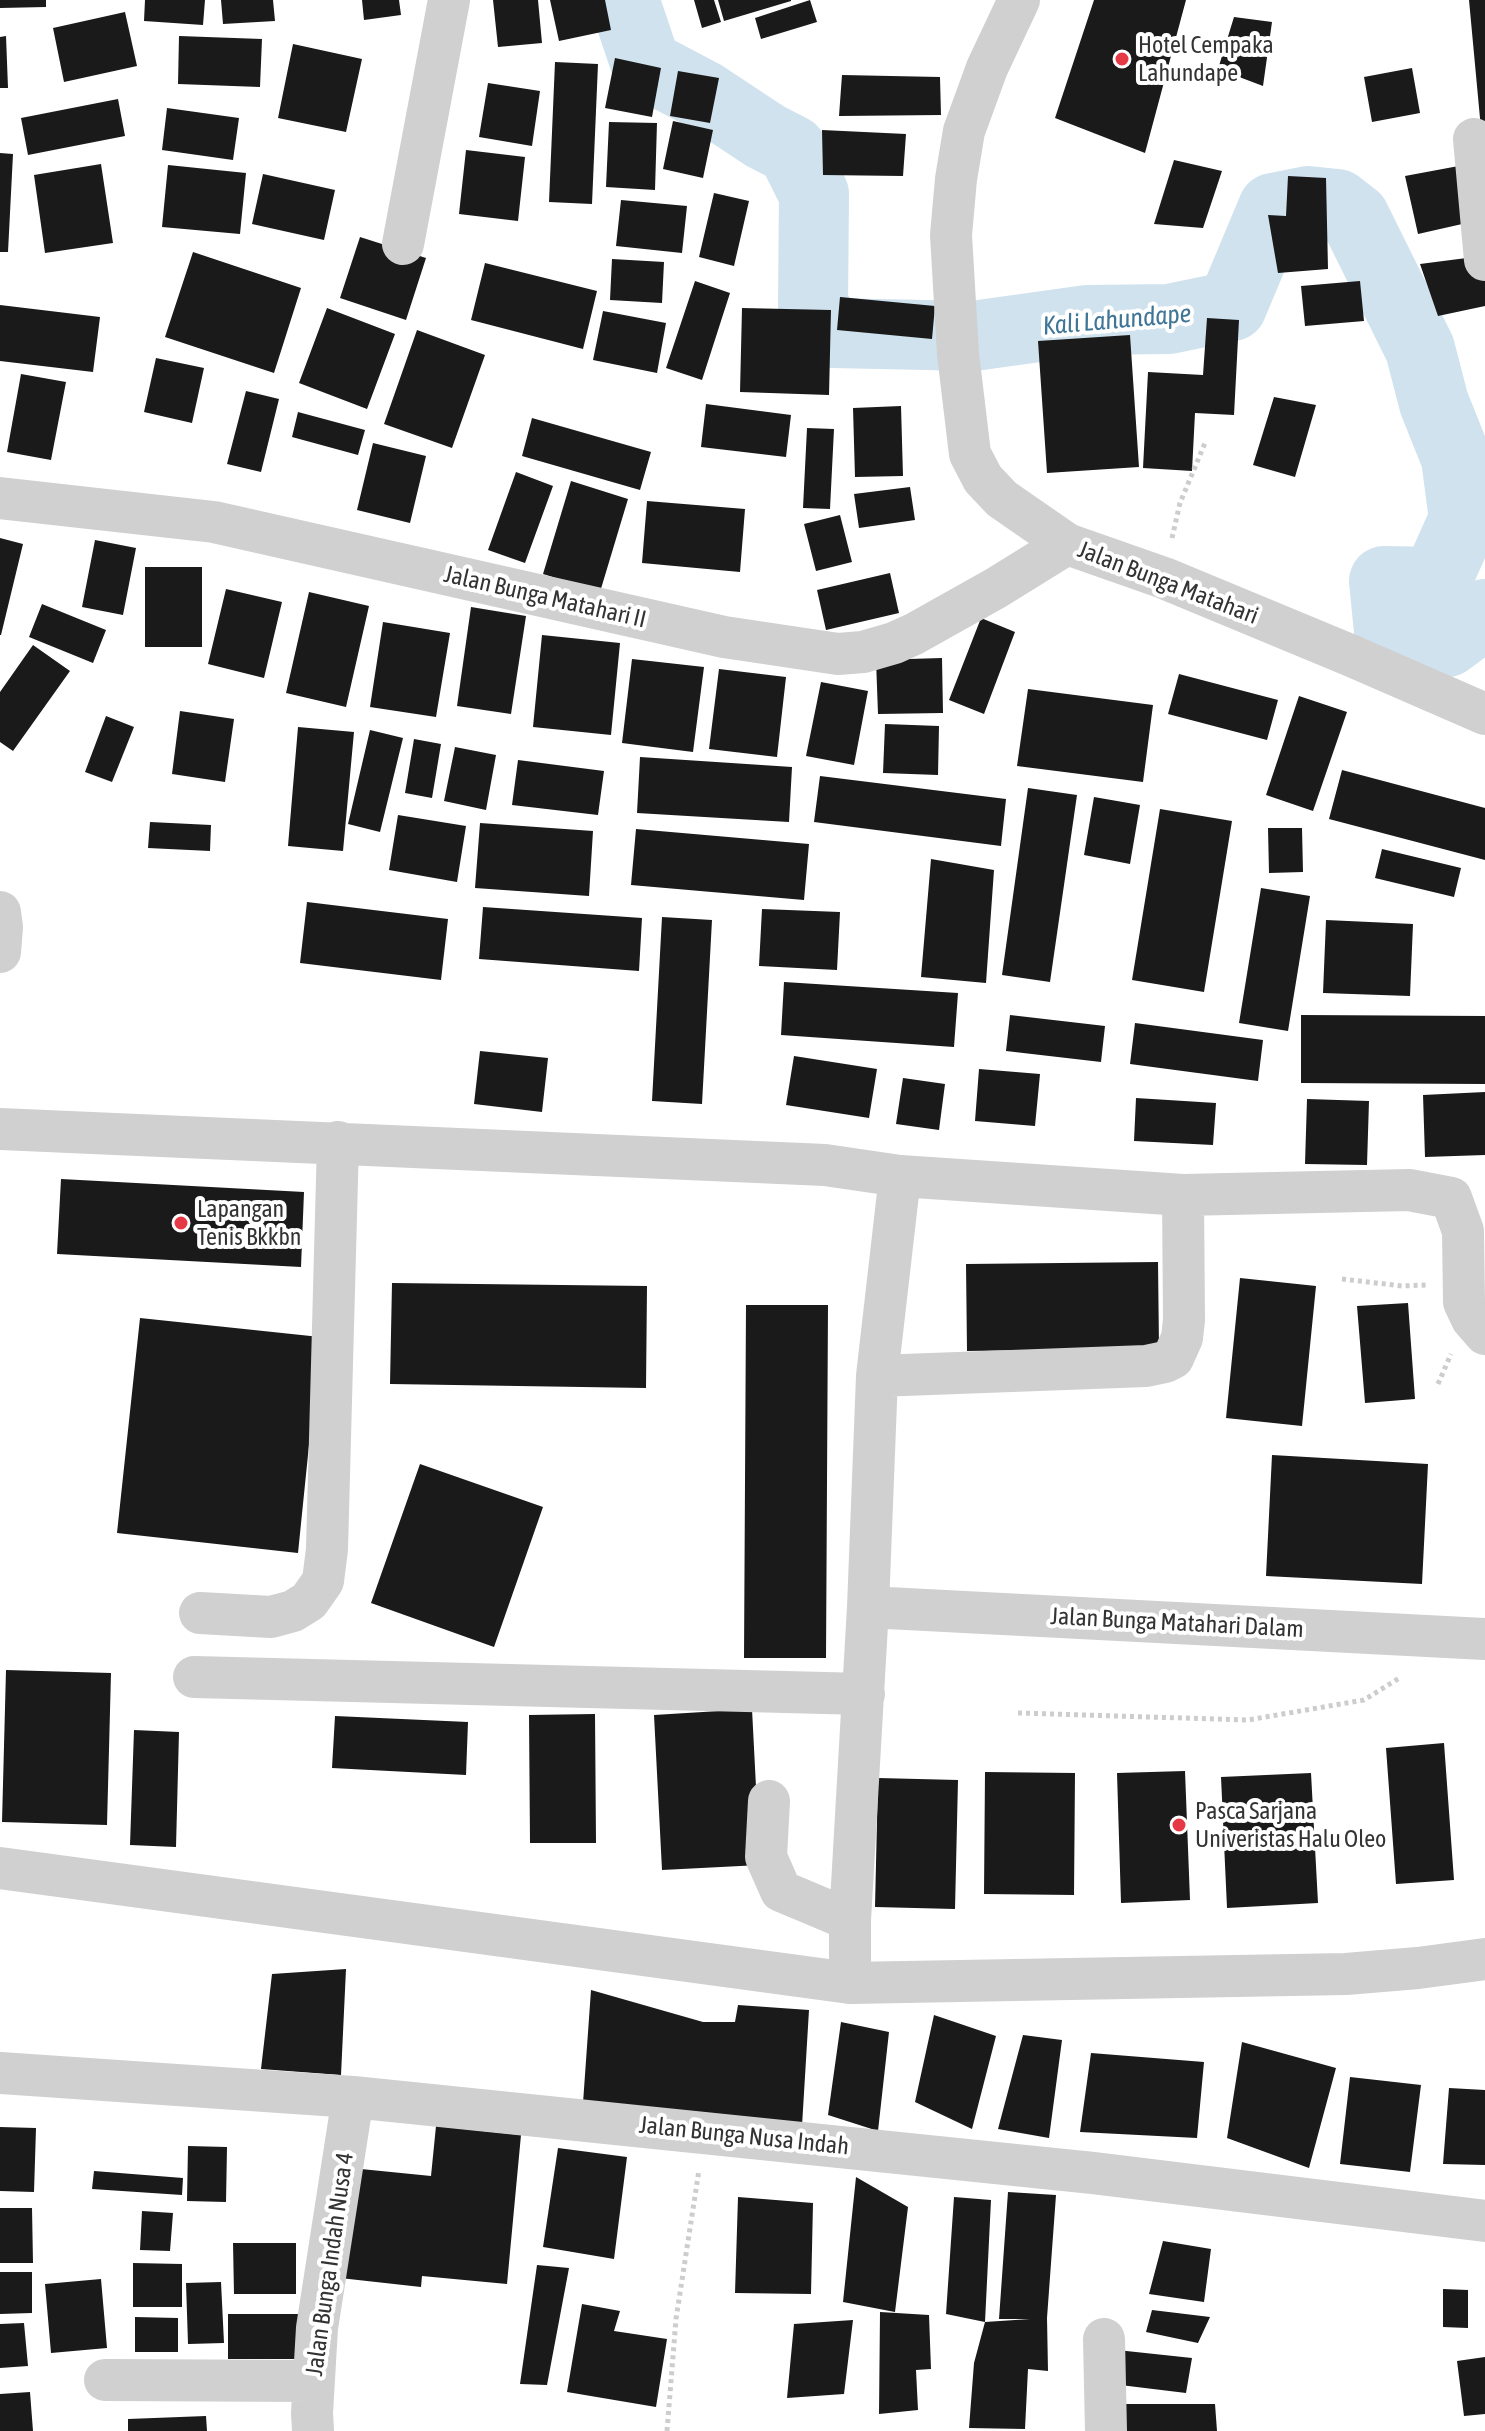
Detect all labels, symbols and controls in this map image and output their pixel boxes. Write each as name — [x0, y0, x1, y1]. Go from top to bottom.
place label: Hotel Cempaka Lahundape — [1138, 31, 1274, 87]
marker: Hotel Cempaka Lahundape — [1113, 50, 1131, 68]
water label: Kali Lahundape — [1041, 298, 1193, 342]
street label: Jalan Bunga Matahari — [1074, 535, 1262, 631]
street label: Jalan Bunga Matahari II — [441, 560, 649, 634]
place label: Lapangan Tenis Bkkbn — [197, 1195, 301, 1251]
marker: Lapangan Tenis Bkkbn — [172, 1214, 190, 1232]
street label: Jalan Bunga Matahari Dalam — [1050, 1602, 1304, 1644]
place label: Pasca Sarjana Univeristas Halu Oleo — [1195, 1797, 1386, 1853]
marker: Pasca Sarjana Univeristas Halu Oleo — [1170, 1816, 1188, 1834]
street label: Jalan Bunga Nusa Indah — [638, 2111, 850, 2161]
street label: Jalan Bunga Indah Nusa 4 — [300, 2150, 360, 2378]

